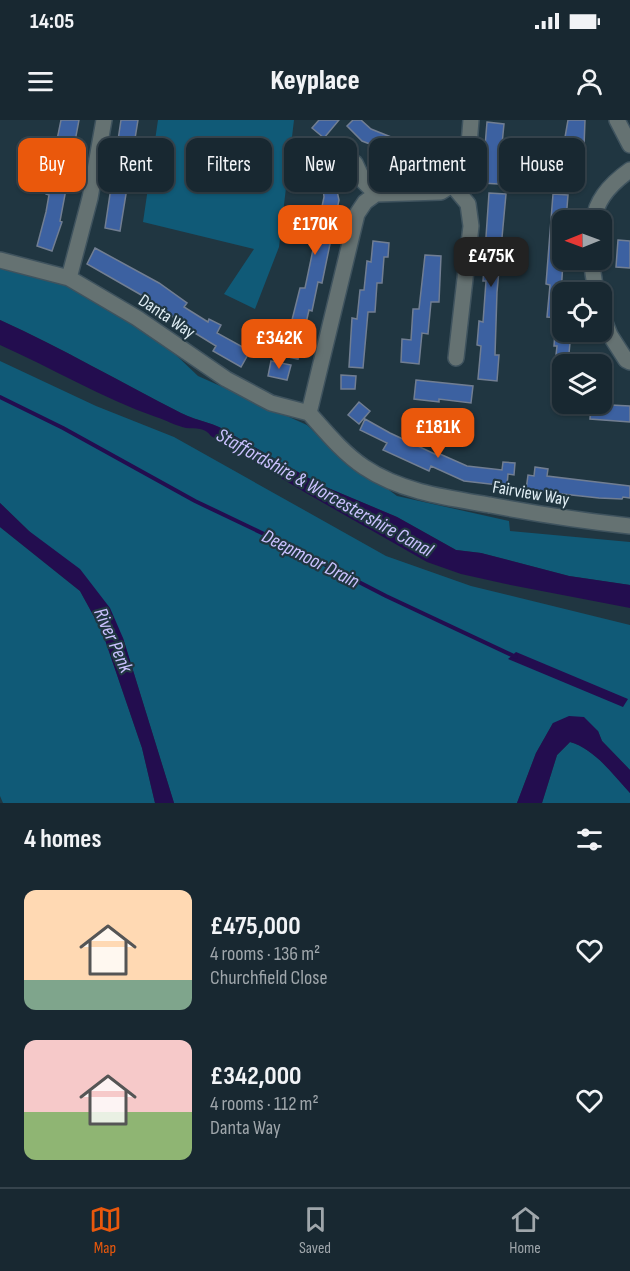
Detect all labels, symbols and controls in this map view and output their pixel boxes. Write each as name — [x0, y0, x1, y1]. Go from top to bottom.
text: 14:05 — [30, 8, 74, 35]
icon: menu — [24, 65, 57, 98]
text: Keyplace — [271, 65, 360, 97]
icon: person — [573, 65, 606, 98]
chip: Buy — [18, 138, 86, 192]
chip: Rent — [98, 138, 174, 192]
chip: Filters — [186, 138, 272, 192]
chip: New — [284, 138, 357, 192]
chip: Apartment — [369, 138, 487, 192]
chip: House — [499, 138, 585, 192]
pin: £170K — [273, 205, 357, 256]
north arrow — [552, 210, 612, 270]
map controls — [552, 210, 612, 414]
text: £170K — [292, 212, 338, 236]
pin: £475K — [449, 237, 533, 288]
text: £475K — [468, 244, 514, 268]
button: locate — [552, 282, 612, 342]
street label: Danta Way — [134, 290, 199, 343]
pin: £342K — [237, 319, 321, 370]
text: £342K — [255, 326, 303, 350]
button: layers — [552, 354, 612, 414]
pin: £181K — [396, 408, 480, 459]
text: £181K — [415, 415, 461, 439]
water label: Staffordshire & Worcestershire Canal — [212, 423, 438, 563]
street label: Fairview Way — [491, 476, 571, 511]
water label: Deepmoor Drain — [258, 524, 363, 594]
water label: River Penk — [88, 604, 138, 677]
icon: filters — [573, 823, 606, 856]
text: 4 homes — [24, 824, 101, 855]
text: £475,000 — [210, 911, 301, 942]
icon: home — [72, 914, 144, 986]
icon: heart — [573, 934, 606, 967]
text: 4 rooms · 136 m² — [210, 942, 320, 966]
text: Churchfield Close — [210, 966, 328, 990]
text: £342,000 — [210, 1061, 302, 1092]
icon: home — [72, 1064, 144, 1136]
icon: heart — [573, 1084, 606, 1117]
text: 4 rooms · 112 m² — [210, 1092, 319, 1116]
text: Danta Way — [210, 1116, 281, 1140]
tab: Map — [89, 1203, 122, 1258]
tab: Saved — [299, 1203, 332, 1258]
tab: Home — [509, 1203, 542, 1258]

